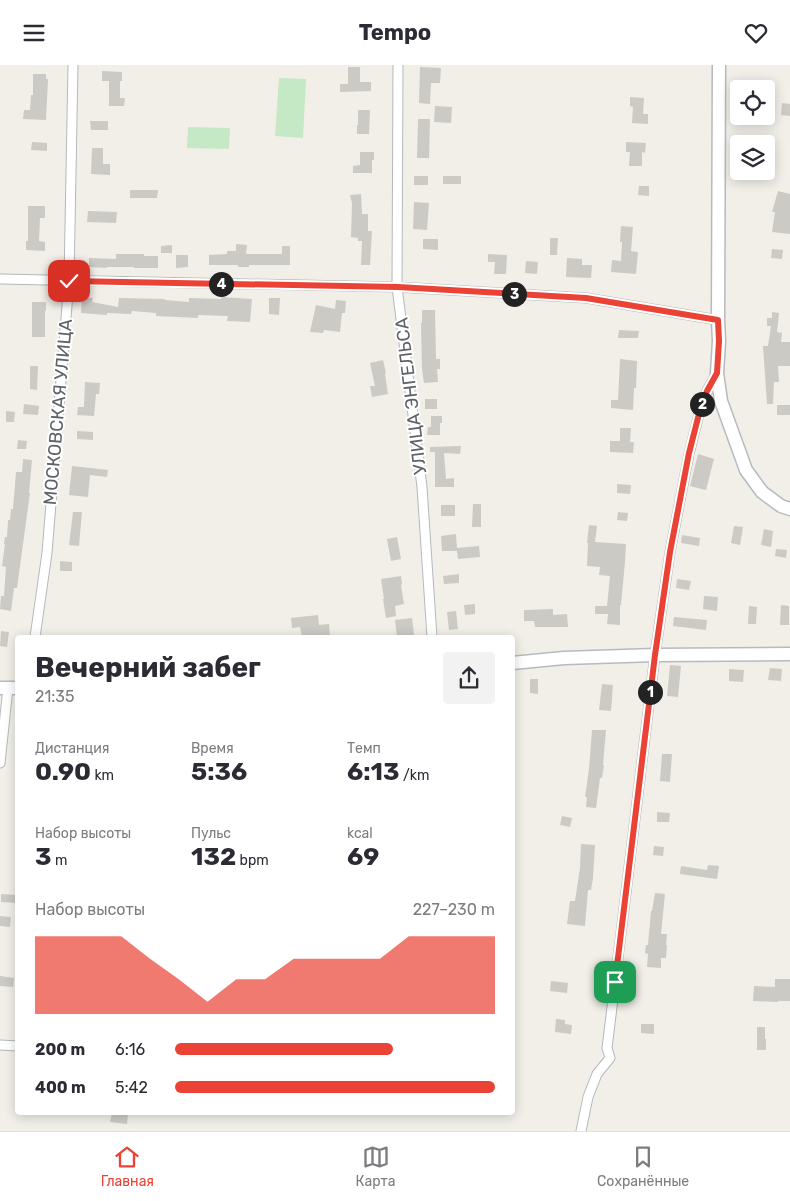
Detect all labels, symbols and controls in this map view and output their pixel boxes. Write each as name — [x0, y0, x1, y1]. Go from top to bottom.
icon: menu — [20, 19, 48, 47]
text: Tempo — [359, 19, 431, 46]
icon: heart — [742, 19, 770, 47]
map controls — [730, 80, 775, 180]
button: locate — [730, 80, 775, 125]
button: layers — [730, 135, 775, 180]
pin — [48, 260, 90, 302]
icon: check — [55, 267, 83, 295]
pin: 4 — [208, 271, 234, 297]
text: 4 — [217, 276, 226, 293]
pin: 3 — [502, 281, 526, 307]
text: 3 — [510, 286, 519, 303]
street label: УЛИЦА ЭНГЕЛЬСА — [390, 316, 432, 476]
street label: МОСКОВСКАЯ УЛИЦА — [39, 318, 77, 506]
pin: 2 — [690, 391, 714, 417]
text: 2 — [698, 396, 707, 413]
text: Вечерний забег — [35, 651, 261, 684]
button: share — [443, 652, 495, 704]
pin: 1 — [638, 679, 662, 705]
text: 1 — [647, 684, 654, 701]
text: 21:35 — [35, 687, 74, 706]
text: Дистанция — [35, 740, 109, 757]
text: Время — [191, 740, 234, 757]
text: Темп — [347, 740, 381, 757]
text: 0.90 — [35, 757, 91, 786]
text: 5:36 — [191, 757, 247, 786]
text: 6:13 — [347, 757, 399, 786]
text: km — [91, 767, 114, 784]
text: /km — [399, 767, 429, 784]
text: Набор высоты — [35, 825, 131, 842]
text: Пульс — [191, 825, 231, 842]
text: kcal — [347, 825, 373, 842]
text: 3 — [35, 842, 51, 871]
text: 132 — [191, 842, 236, 871]
text: 69 — [347, 842, 379, 871]
text: m — [51, 852, 67, 869]
text: bpm — [236, 852, 269, 869]
text: Набор высоты — [35, 900, 145, 919]
text: 227–230 m — [413, 900, 495, 919]
pin — [594, 961, 636, 1003]
icon: arrive — [601, 968, 629, 996]
text: 200 m — [35, 1040, 85, 1059]
text: 6:16 — [115, 1040, 145, 1059]
text: 400 m — [35, 1078, 86, 1097]
text: 5:42 — [115, 1078, 148, 1097]
tab: Главная — [101, 1143, 154, 1190]
tab: Карта — [356, 1143, 395, 1190]
tab: Сохранённые — [597, 1143, 689, 1190]

